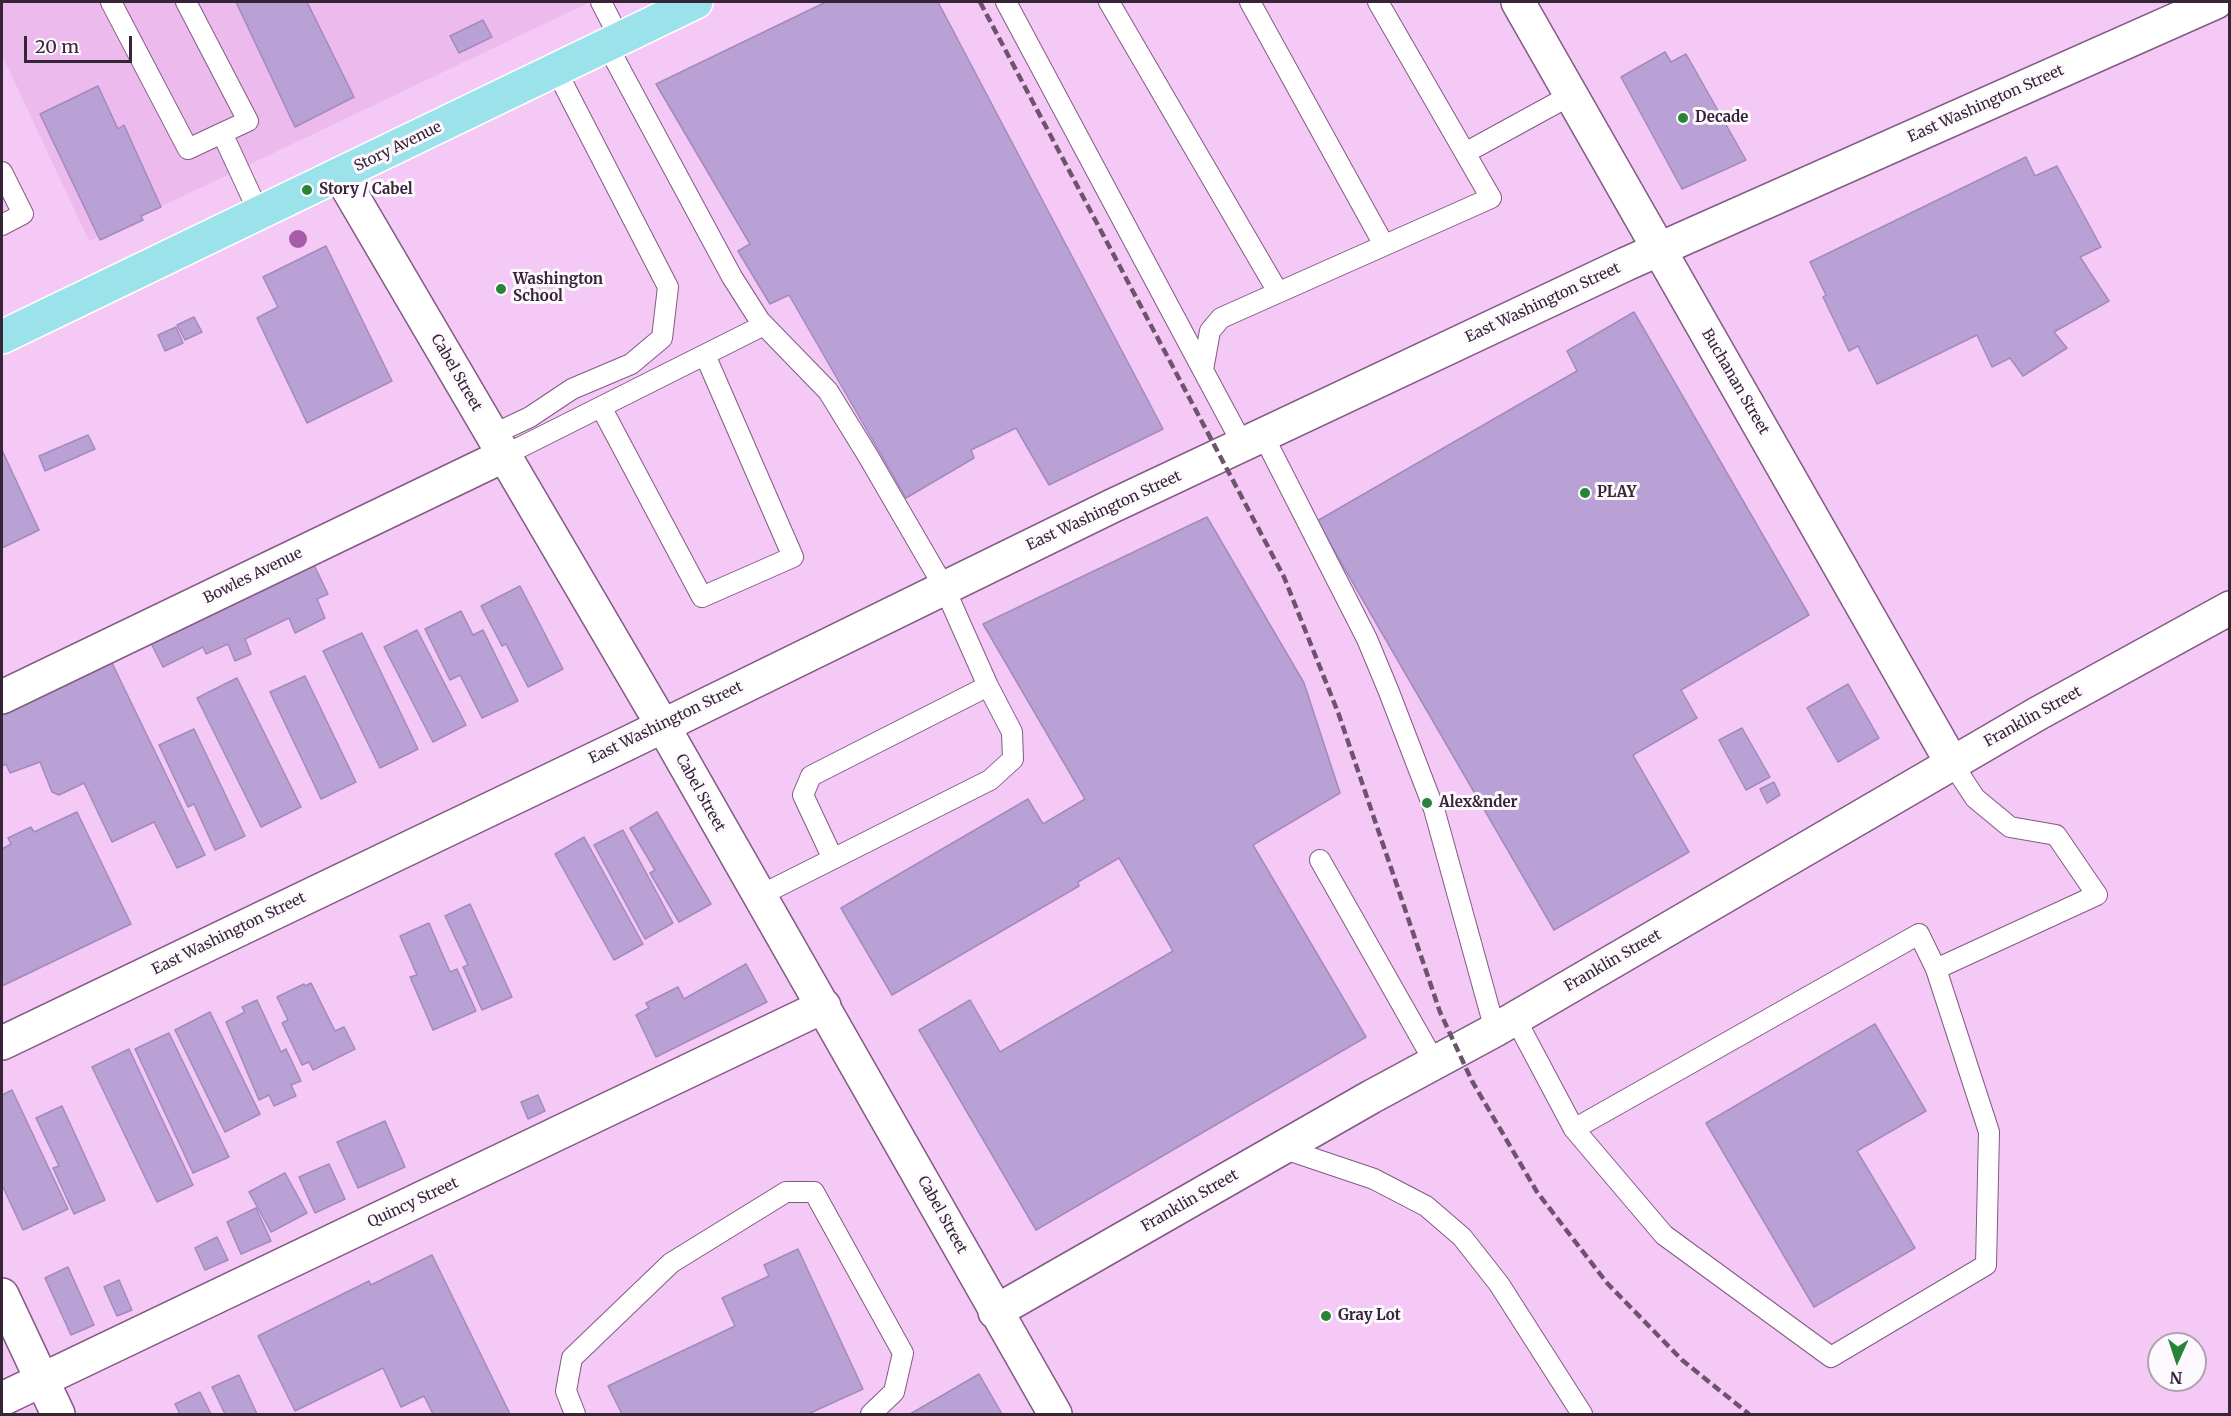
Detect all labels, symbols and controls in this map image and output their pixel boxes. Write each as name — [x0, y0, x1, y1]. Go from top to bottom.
scale bar — [27, 24, 135, 62]
text: 20 m — [35, 35, 79, 58]
street label: East Washington Street — [1905, 61, 2067, 147]
place label: Decade — [1695, 109, 1748, 127]
marker: Decade — [1676, 111, 1690, 125]
street label: Story Avenue — [351, 118, 445, 176]
place label: Story / Cabel — [319, 181, 413, 199]
marker: Story / Cabel — [300, 183, 314, 197]
street label: East Washington Street — [1463, 259, 1623, 347]
place label: Washington School — [513, 271, 603, 306]
marker: Washington School — [494, 282, 508, 296]
street label: Buchanan Street — [1697, 326, 1773, 438]
street label: Cabel Street — [427, 331, 485, 415]
street label: East Washington Street — [1024, 467, 1184, 555]
place label: PLAY — [1597, 484, 1636, 502]
marker: PLAY — [1578, 486, 1592, 500]
street label: Bowles Avenue — [201, 544, 305, 608]
street label: East Washington Street — [586, 678, 746, 768]
street label: Franklin Street — [1981, 683, 2085, 751]
street label: Cabel Street — [671, 751, 729, 835]
place label: Alex&nder — [1439, 794, 1518, 812]
marker: Alex&nder — [1420, 796, 1434, 810]
street label: East Washington Street — [149, 889, 309, 979]
street label: Franklin Street — [1561, 926, 1665, 996]
street label: Franklin Street — [1138, 1166, 1242, 1236]
street label: Cabel Street — [913, 1173, 971, 1257]
street label: Quincy Street — [365, 1174, 461, 1232]
place label: Gray Lot — [1338, 1307, 1401, 1325]
marker: Gray Lot — [1319, 1309, 1333, 1323]
north arrow — [2147, 1332, 2207, 1392]
text: N — [2169, 1368, 2183, 1388]

